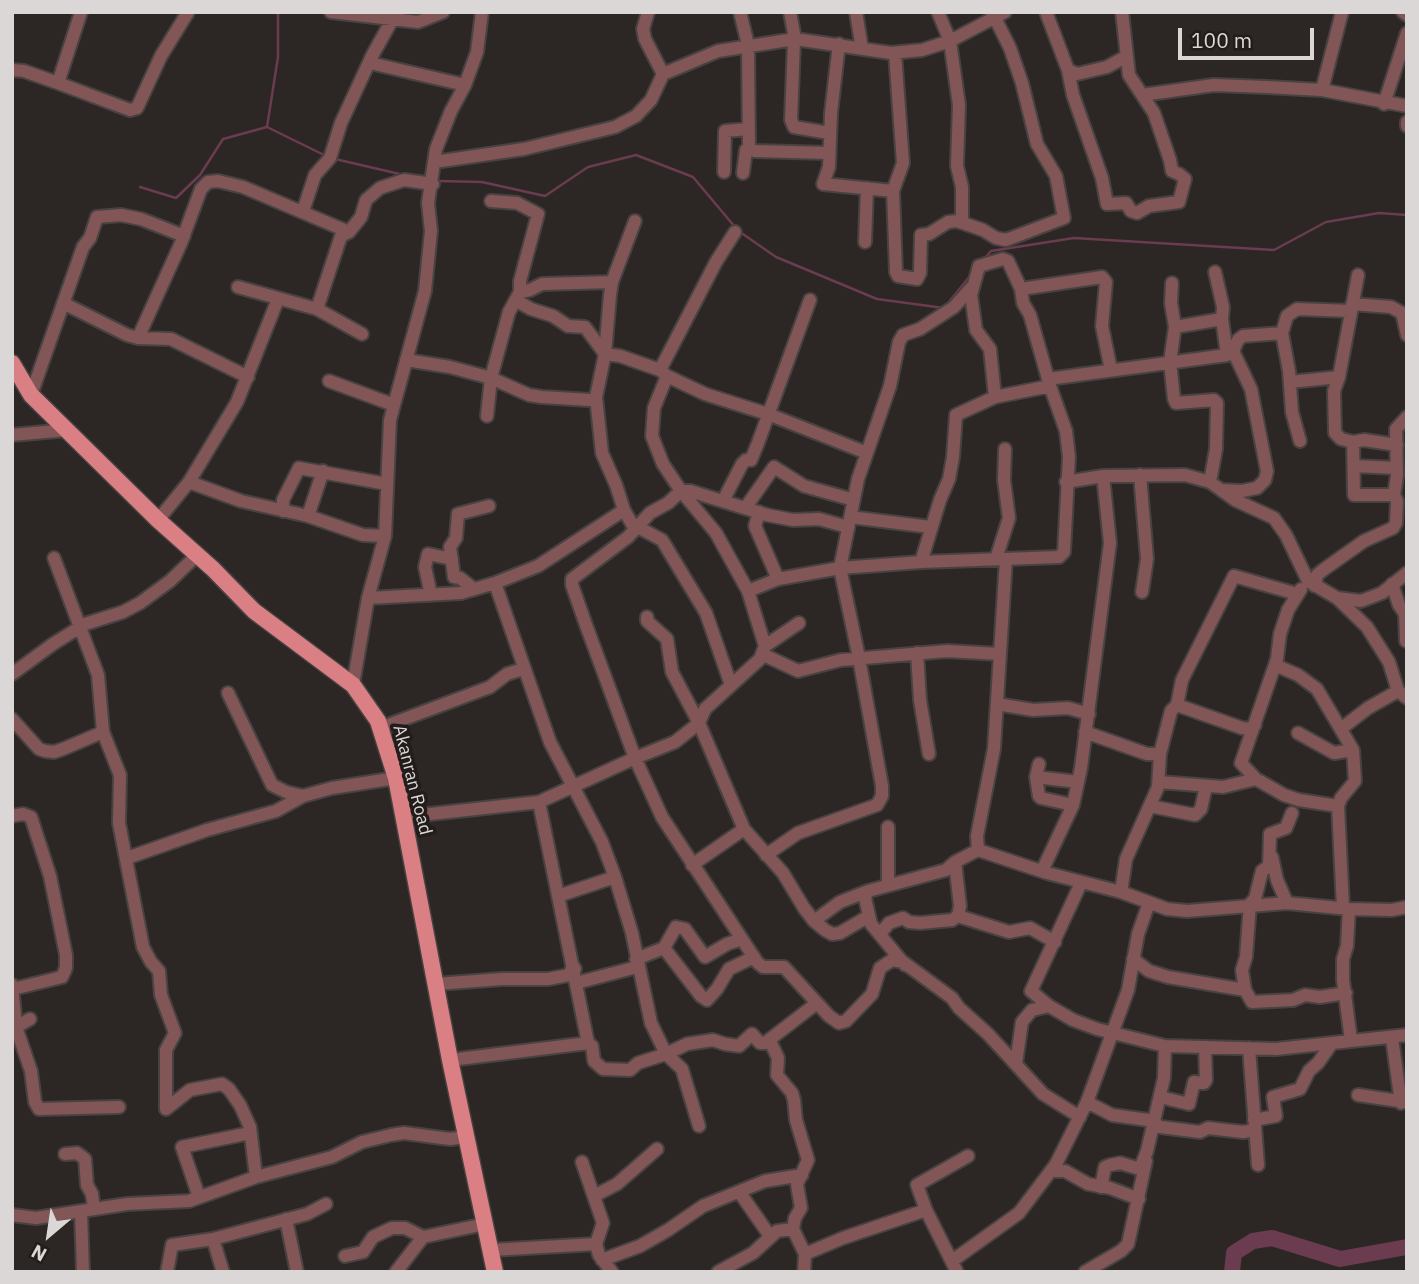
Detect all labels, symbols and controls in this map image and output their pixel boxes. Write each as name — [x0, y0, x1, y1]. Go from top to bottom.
scale bar — [1181, 14, 1318, 58]
text: 100 m — [1191, 26, 1252, 54]
street label: Akanran Road — [388, 723, 436, 837]
north arrow — [14, 1200, 84, 1270]
text: N — [27, 1240, 51, 1267]

